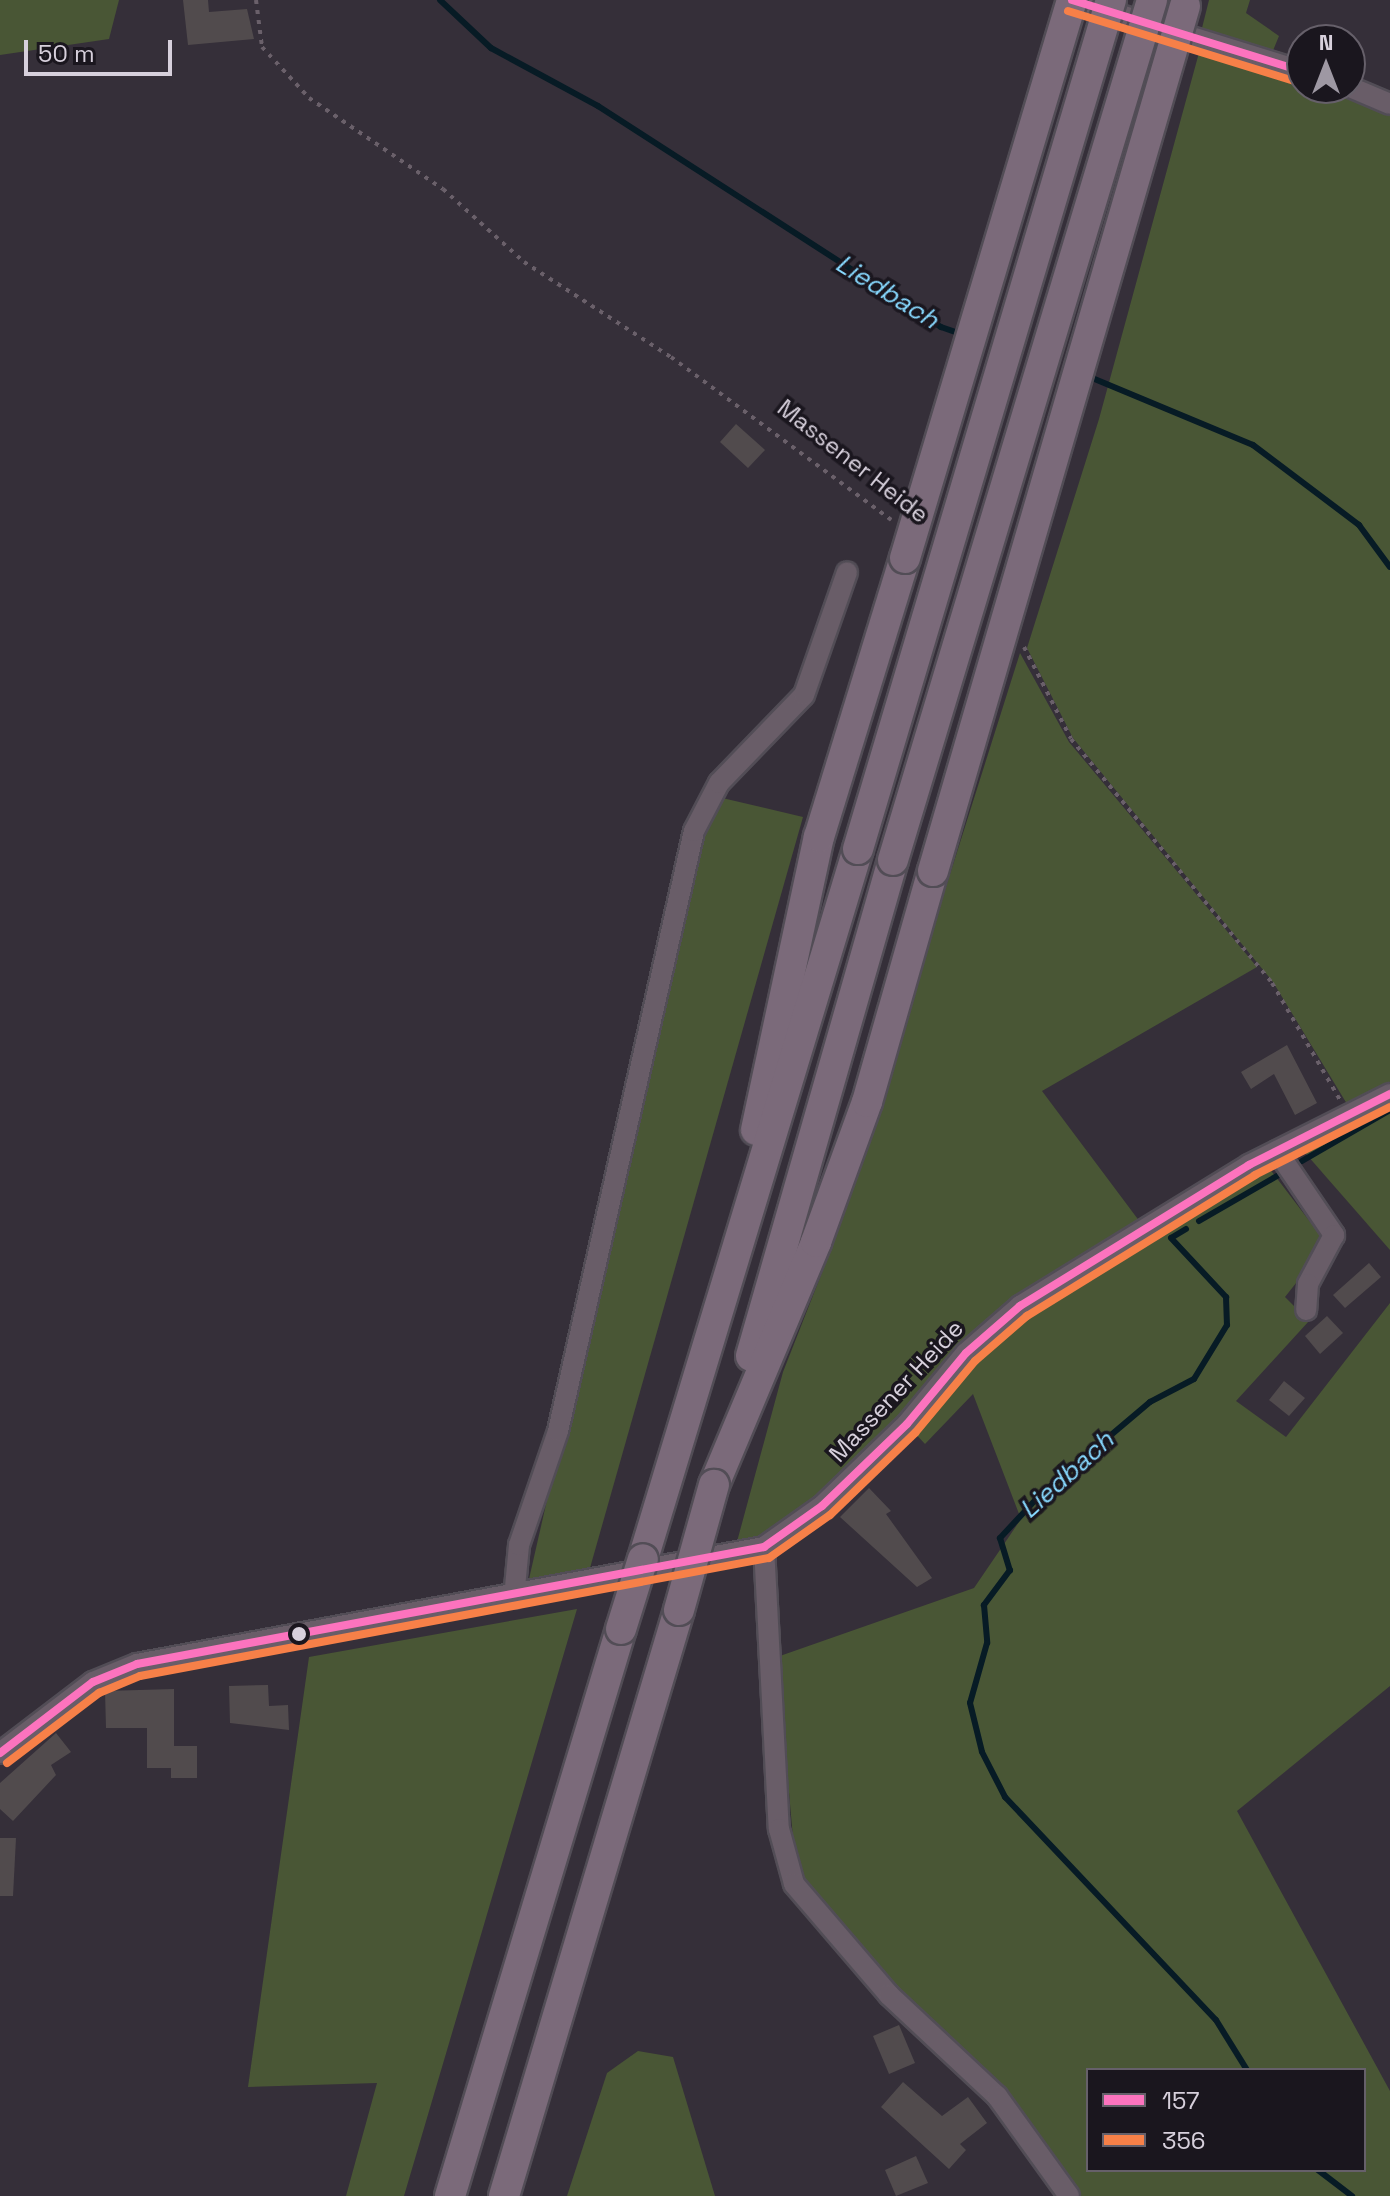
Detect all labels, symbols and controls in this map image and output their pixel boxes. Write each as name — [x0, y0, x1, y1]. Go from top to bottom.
scale bar — [28, 24, 176, 74]
north arrow — [1286, 24, 1366, 104]
text: N — [1319, 28, 1333, 56]
text: 50 m — [38, 38, 95, 69]
water label: Liedbach — [830, 248, 944, 336]
street label: Massener Heide — [772, 393, 934, 529]
street label: Massener Heide — [823, 1314, 969, 1468]
water label: Liedbach — [1014, 1425, 1120, 1525]
unlabelled marker — [291, 1626, 307, 1642]
legend — [1086, 2068, 1366, 2172]
text: 157 — [1162, 2085, 1200, 2116]
text: 356 — [1162, 2125, 1206, 2156]

